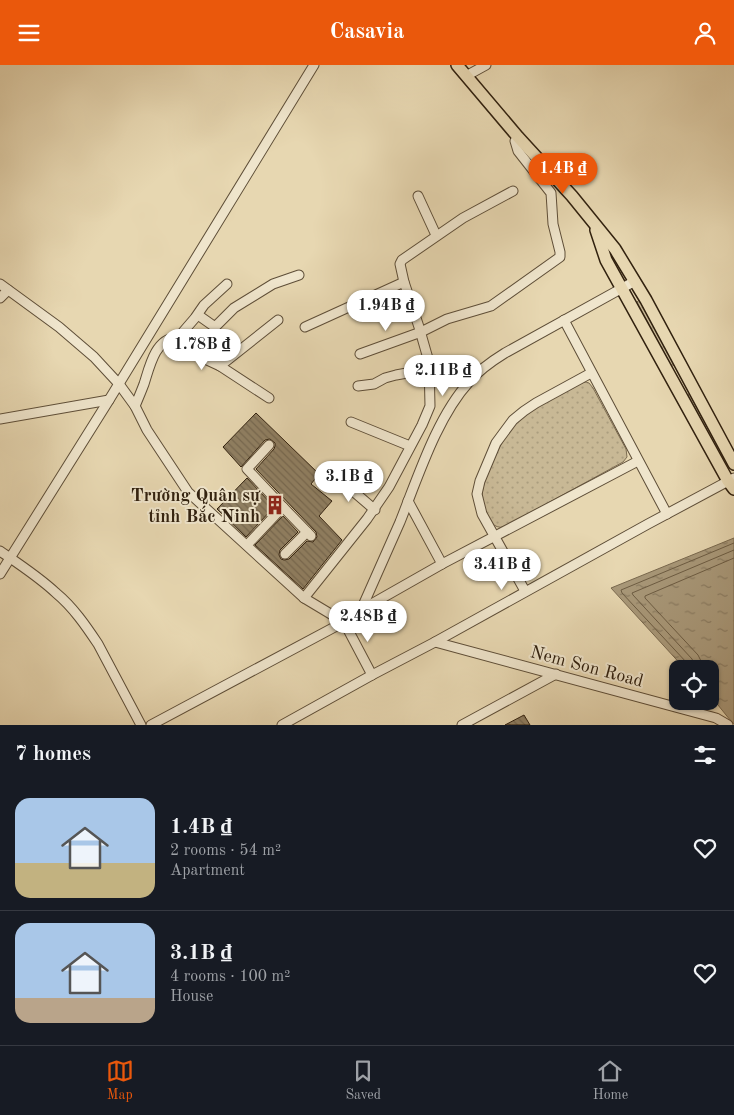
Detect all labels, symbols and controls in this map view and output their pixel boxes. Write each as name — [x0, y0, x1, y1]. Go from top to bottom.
icon: menu — [15, 19, 43, 47]
icon: person — [691, 19, 719, 47]
text: Casavia — [330, 21, 404, 43]
pin: 1.4B ₫ — [522, 153, 604, 195]
text: 1.4B ₫ — [539, 161, 587, 177]
pin: 1.94B ₫ — [340, 289, 432, 332]
text: 1.94B ₫ — [358, 298, 414, 314]
pin: 1.78B ₫ — [156, 329, 248, 371]
text: 1.78B ₫ — [174, 337, 230, 353]
pin: 2.11B ₫ — [397, 355, 489, 397]
text: 2.11B ₫ — [415, 363, 471, 379]
pin: 3.1B ₫ — [308, 461, 390, 503]
text: 3.1B ₫ — [325, 469, 373, 485]
place label: Trường Quân sự tỉnh Bắc Ninh — [131, 487, 261, 526]
building icon: Trường Quân sự tỉnh Bắc Ninh — [264, 494, 286, 516]
pin: 3.41B ₫ — [456, 549, 548, 591]
text: 3.41B ₫ — [474, 557, 530, 573]
pin: 2.48B ₫ — [322, 601, 414, 643]
text: 2.48B ₫ — [340, 609, 396, 625]
street label: Nem Son Road — [528, 643, 645, 691]
map controls — [669, 660, 719, 710]
button: locate — [669, 660, 719, 710]
icon: filters — [691, 741, 719, 769]
text: 7 homes — [15, 744, 91, 765]
text: 1.4B ₫ — [170, 817, 232, 838]
icon: home — [55, 818, 115, 878]
icon: heart — [691, 834, 719, 862]
text: 2 rooms · 54 m² — [170, 843, 281, 859]
text: Apartment — [170, 863, 245, 879]
icon: home — [55, 943, 115, 1003]
text: 3.1B ₫ — [170, 943, 232, 964]
icon: heart — [691, 959, 719, 987]
text: 4 rooms · 100 m² — [170, 969, 290, 985]
text: House — [170, 989, 213, 1005]
tab: Map — [106, 1057, 134, 1104]
tab: Saved — [345, 1057, 381, 1104]
tab: Home — [593, 1057, 628, 1104]

